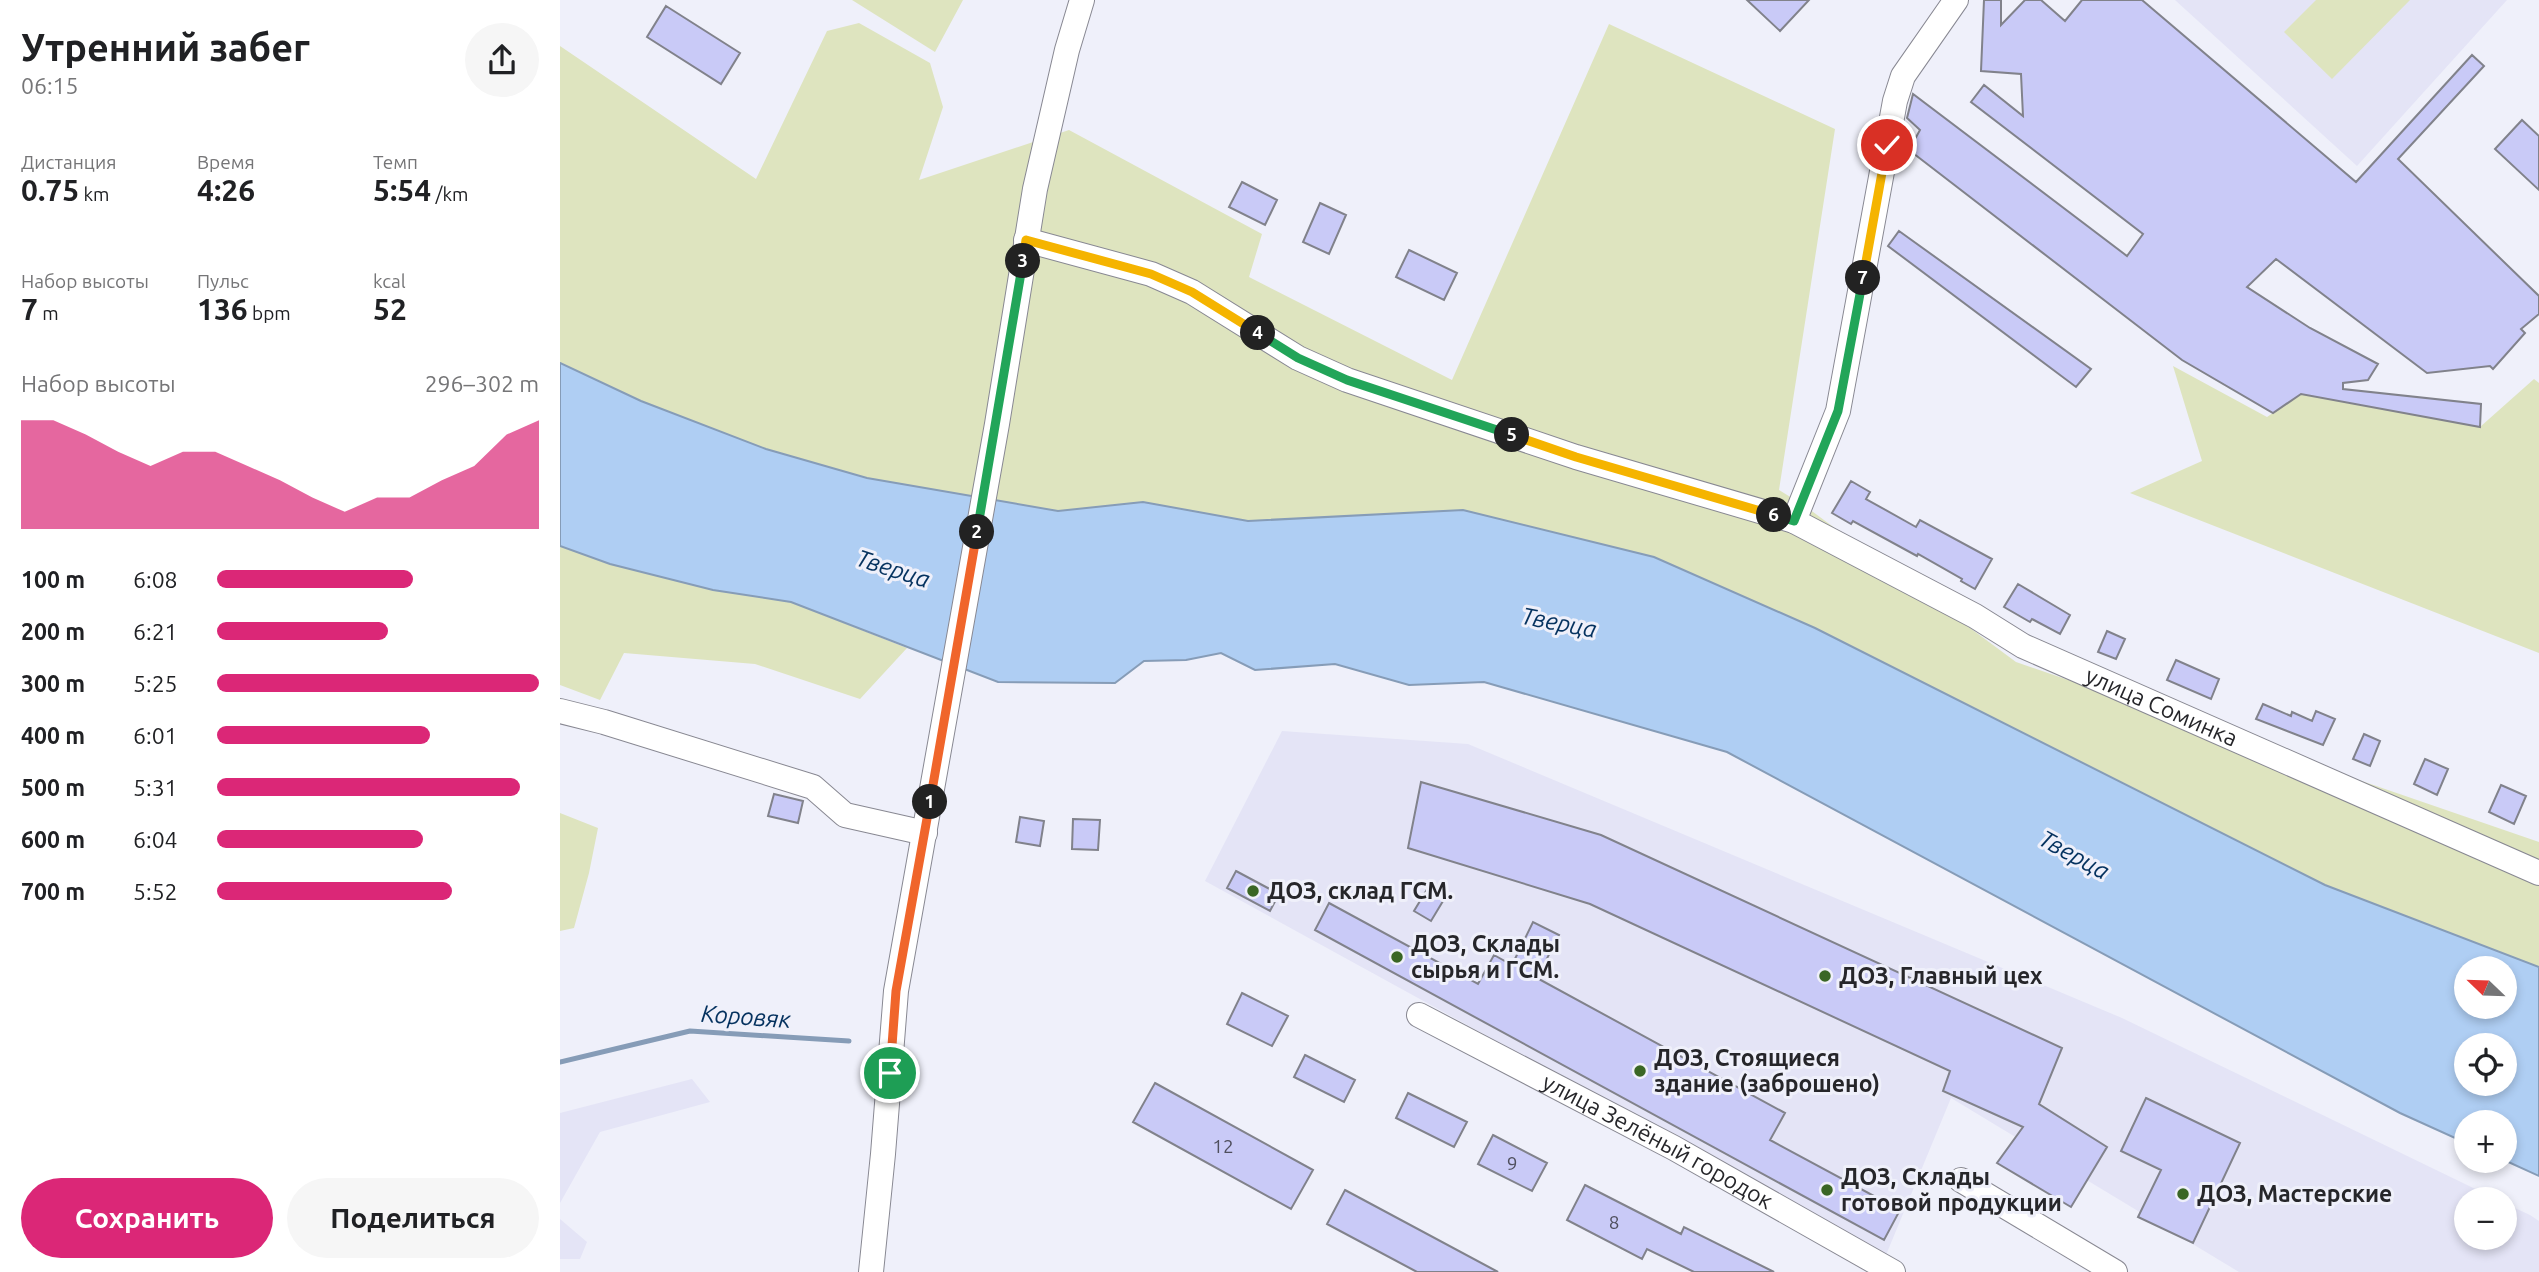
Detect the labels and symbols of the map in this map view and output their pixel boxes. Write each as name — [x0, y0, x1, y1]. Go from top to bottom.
pin — [1857, 115, 1917, 175]
pin: 3 — [1006, 244, 1040, 278]
pin: 7 — [1846, 260, 1880, 296]
pin: 4 — [1240, 316, 1276, 350]
pin: 5 — [1494, 418, 1530, 452]
pin: 6 — [1756, 498, 1792, 532]
pin: 2 — [960, 514, 994, 550]
water label: Тверца — [853, 544, 933, 593]
water label: Тверца — [1519, 602, 1599, 643]
street label: улица Соминка — [2082, 662, 2241, 751]
pin: 1 — [912, 784, 948, 820]
water label: Тверца — [2035, 824, 2114, 885]
place label: ДОЗ, склад ГСМ. — [1267, 878, 1453, 904]
marker: ДОЗ, склад ГСМ. — [1245, 883, 1261, 899]
place label: ДОЗ, Склады сырья и ГСМ. — [1411, 931, 1560, 982]
marker: ДОЗ, Склады сырья и ГСМ. — [1389, 949, 1405, 965]
north arrow — [2454, 956, 2516, 1018]
place label: ДОЗ, Главный цех — [1839, 963, 2043, 989]
marker: ДОЗ, Главный цех — [1817, 968, 1833, 984]
water label: Коровяк — [700, 1000, 793, 1033]
pin — [860, 1043, 920, 1103]
place label: ДОЗ, Стоящиеся здание (заброшено) — [1654, 1045, 1880, 1097]
marker: ДОЗ, Стоящиеся здание (заброшено) — [1632, 1063, 1648, 1079]
street label: улица Зелёный городок — [1538, 1069, 1777, 1213]
house number: 12 — [1212, 1135, 1234, 1157]
house number: 9 — [1507, 1152, 1517, 1174]
place label: ДОЗ, Склады готовой продукции — [1841, 1164, 2062, 1215]
place label: ДОЗ, Мастерские — [2197, 1181, 2392, 1207]
marker: ДОЗ, Склады готовой продукции — [1819, 1182, 1835, 1198]
marker: ДОЗ, Мастерские — [2175, 1186, 2191, 1202]
house number: 8 — [1609, 1211, 1619, 1233]

